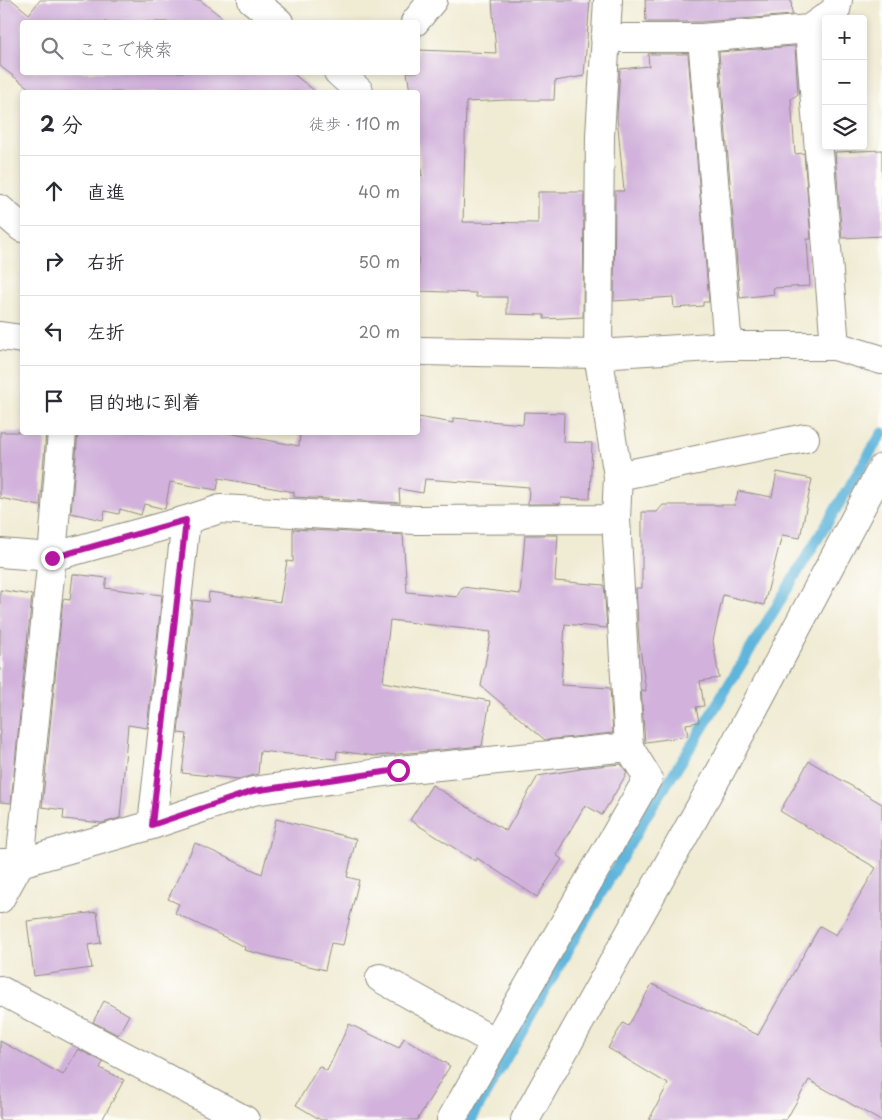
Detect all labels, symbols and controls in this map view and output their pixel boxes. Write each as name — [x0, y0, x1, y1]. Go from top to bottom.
map controls — [822, 15, 867, 150]
button: + — [822, 15, 867, 60]
search box — [20, 20, 420, 75]
icon: search — [38, 34, 66, 62]
text: ここで検索 — [78, 34, 173, 62]
button: − — [822, 60, 867, 105]
button: layers — [822, 105, 867, 150]
text: 2 分 — [40, 107, 82, 139]
text: 徒歩 · 110 m — [309, 111, 400, 135]
icon: ahead — [40, 177, 68, 205]
text: 直進 — [87, 177, 125, 205]
text: 40 m — [358, 179, 400, 203]
icon: right — [40, 247, 68, 275]
text: 右折 — [87, 247, 125, 275]
text: 50 m — [359, 249, 400, 273]
icon: left — [40, 317, 68, 345]
text: 左折 — [87, 317, 125, 345]
text: 20 m — [359, 319, 400, 343]
icon: arrive — [40, 387, 68, 415]
text: 目的地に到着 — [87, 387, 201, 415]
route end — [41, 547, 64, 570]
route start — [387, 759, 410, 782]

